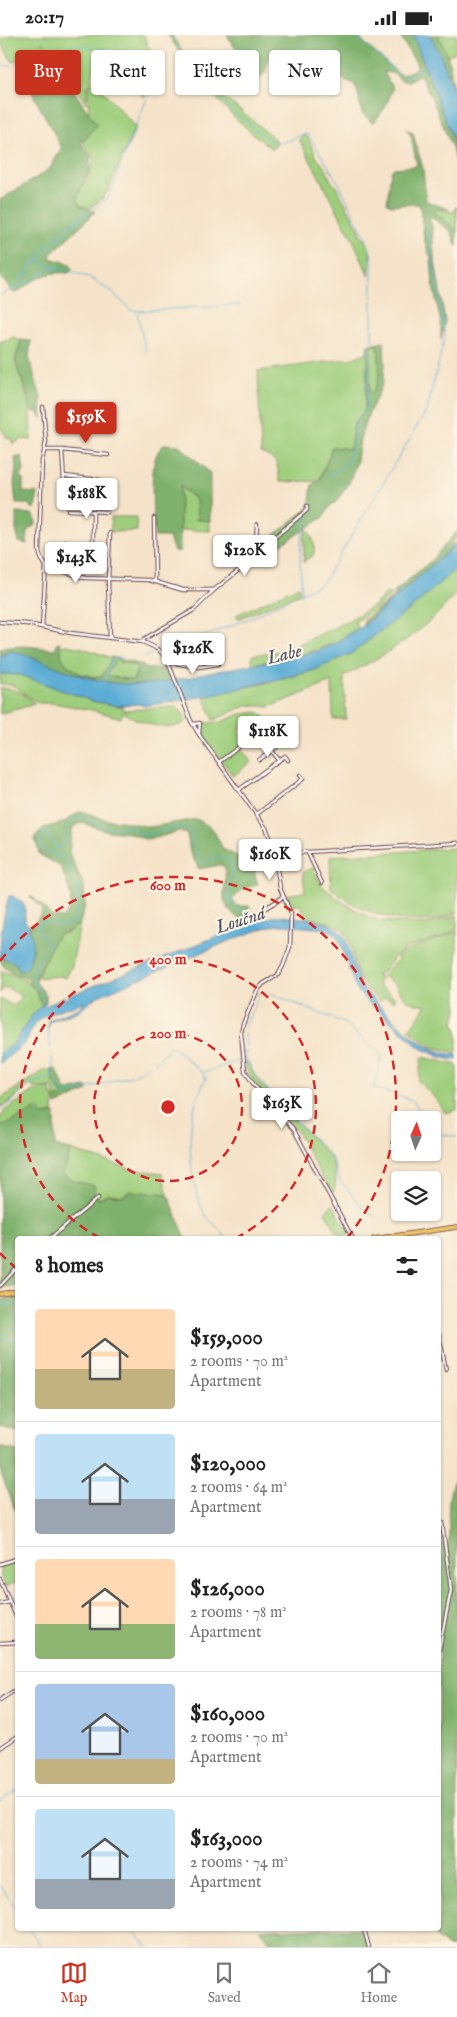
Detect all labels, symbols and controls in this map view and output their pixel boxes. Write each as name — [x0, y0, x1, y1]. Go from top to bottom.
text: 20:17 — [25, 6, 64, 30]
chip: Buy — [15, 50, 81, 95]
chip: Rent — [91, 50, 165, 95]
chip: Filters — [175, 50, 259, 95]
chip: New — [269, 50, 340, 95]
pin: $159K — [51, 401, 121, 444]
text: $159K — [66, 408, 106, 428]
pin: $188K — [52, 477, 122, 520]
text: $188K — [68, 484, 106, 504]
pin: $120K — [210, 535, 280, 577]
pin: $143K — [41, 541, 111, 584]
text: $120K — [224, 541, 266, 561]
text: $143K — [56, 548, 96, 568]
pin: $126K — [158, 633, 228, 675]
text: $126K — [173, 639, 213, 659]
water label: Labe — [264, 639, 305, 671]
pin: $118K — [233, 715, 303, 758]
text: $118K — [249, 722, 287, 742]
pin: $160K — [235, 839, 305, 881]
text: $160K — [250, 845, 291, 865]
text: 600 m — [150, 876, 186, 895]
water label: Loučná — [212, 901, 271, 941]
text: 400 m — [150, 950, 187, 969]
text: 200 m — [150, 1024, 187, 1043]
pin: $163K — [247, 1087, 317, 1130]
text: $163K — [262, 1094, 302, 1114]
centre of rings — [159, 1098, 177, 1116]
north arrow — [391, 1111, 441, 1161]
map controls — [391, 1111, 441, 1221]
button: layers — [391, 1171, 441, 1221]
icon: filters — [393, 1252, 421, 1280]
text: 8 homes — [35, 1253, 103, 1280]
text: $159,000 — [190, 1325, 263, 1352]
icon: home — [75, 1329, 135, 1389]
text: 2 rooms · 70 m² — [190, 1352, 288, 1372]
text: Apartment — [190, 1372, 261, 1392]
text: $120,000 — [190, 1451, 266, 1478]
icon: home — [75, 1454, 135, 1514]
text: 2 rooms · 64 m² — [190, 1478, 288, 1498]
text: Apartment — [190, 1498, 261, 1518]
text: $126,000 — [190, 1576, 265, 1603]
icon: home — [75, 1579, 135, 1639]
text: 2 rooms · 78 m² — [190, 1603, 287, 1623]
text: Apartment — [190, 1623, 261, 1643]
text: $160,000 — [190, 1701, 265, 1728]
icon: home — [75, 1704, 135, 1764]
text: 2 rooms · 70 m² — [190, 1728, 288, 1748]
text: Apartment — [190, 1748, 261, 1768]
text: $163,000 — [190, 1826, 263, 1853]
icon: home — [75, 1829, 135, 1889]
text: 2 rooms · 74 m² — [190, 1853, 288, 1873]
text: Apartment — [190, 1873, 261, 1893]
tab: Map — [60, 1959, 88, 2007]
tab: Saved — [208, 1959, 241, 2007]
tab: Home — [361, 1959, 397, 2007]

